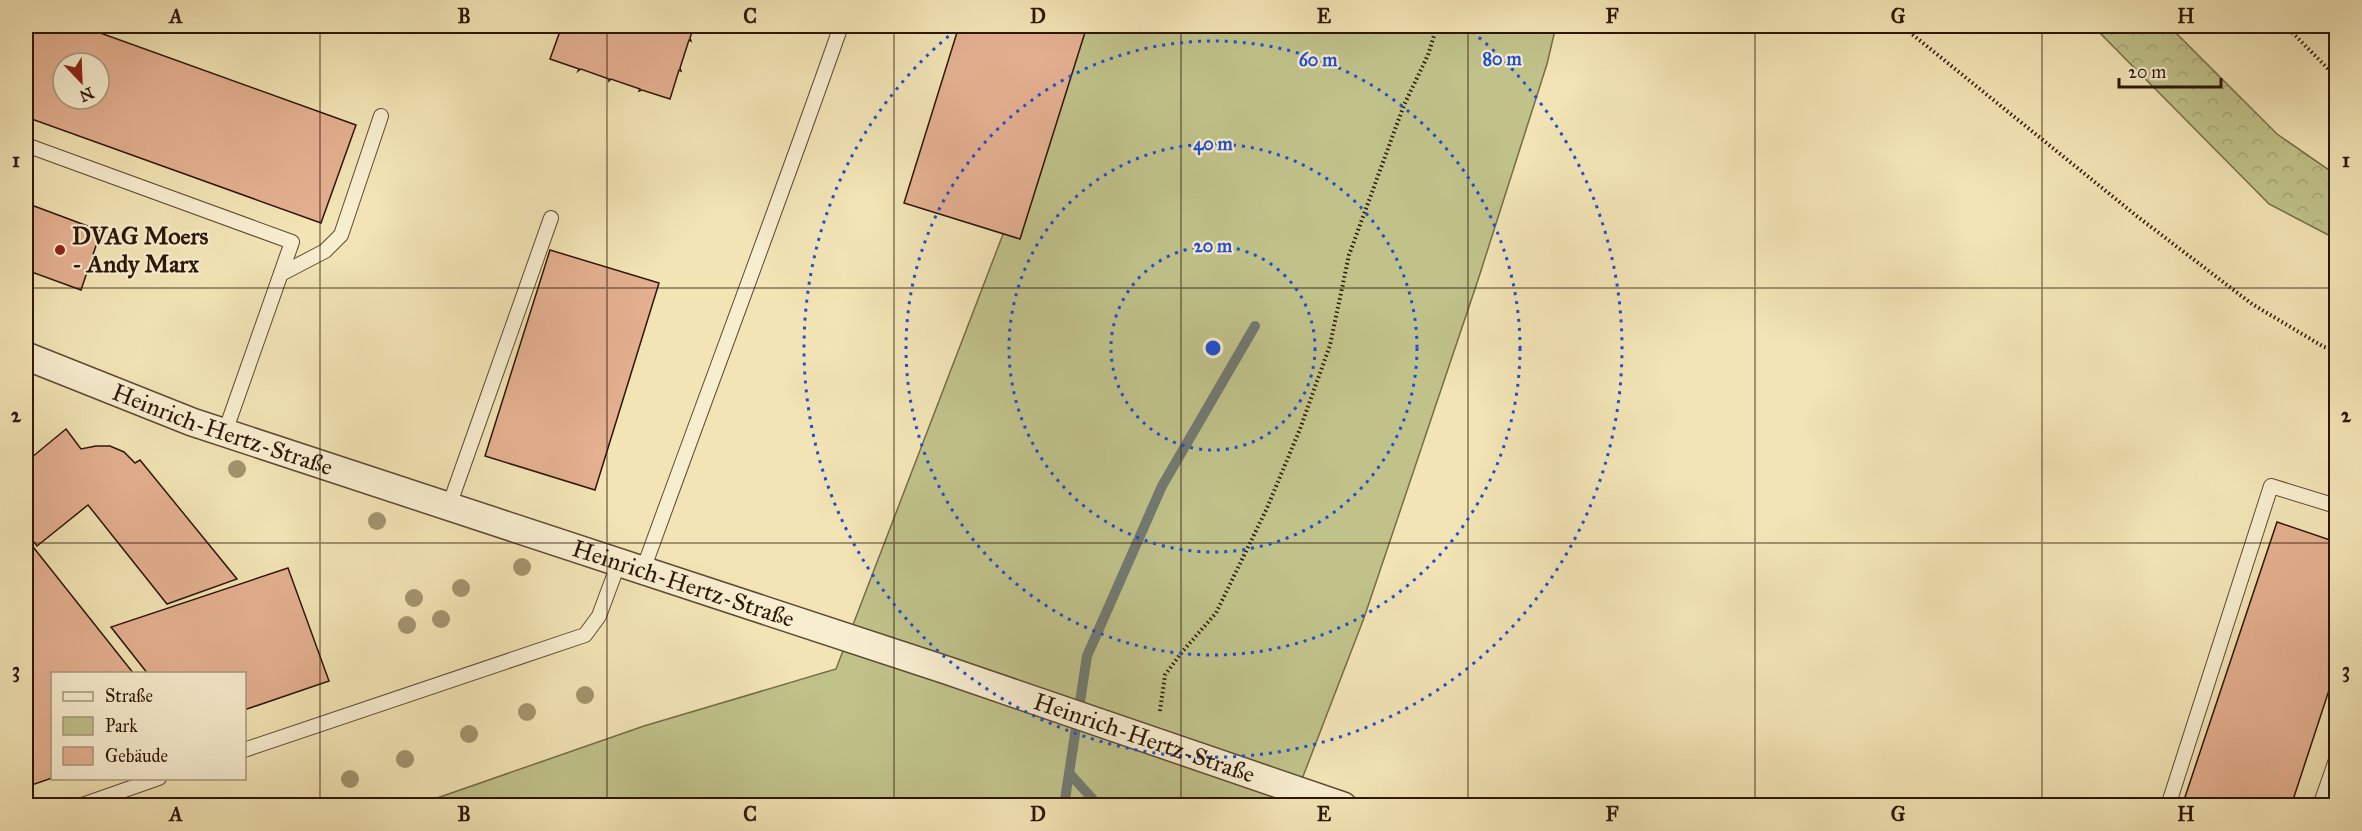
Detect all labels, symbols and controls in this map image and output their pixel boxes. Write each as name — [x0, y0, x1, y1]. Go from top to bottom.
text: A — [167, 4, 183, 28]
text: B — [457, 4, 471, 28]
text: C — [743, 4, 757, 28]
text: D — [1030, 4, 1046, 28]
text: E — [1317, 4, 1332, 28]
text: F — [1605, 4, 1619, 28]
text: G — [1891, 4, 1906, 28]
text: H — [2177, 4, 2195, 28]
text: 80 m — [1482, 48, 1522, 70]
text: 60 m — [1299, 49, 1338, 71]
north arrow — [51, 51, 111, 111]
scale bar — [2119, 51, 2221, 89]
text: 20 m — [2128, 61, 2166, 83]
text: N — [76, 83, 97, 106]
text: 40 m — [1193, 133, 1234, 156]
text: 1 — [12, 148, 20, 172]
text: 1 — [2342, 148, 2350, 172]
place label: DVAG Moers - Andy Marx — [72, 221, 209, 279]
text: 20 m — [1194, 235, 1233, 257]
marker: DVAG Moers - Andy Marx — [53, 243, 67, 257]
centre of rings — [1203, 338, 1223, 358]
street label: Heinrich-Hertz-Straße — [108, 377, 337, 482]
text: 2 — [11, 403, 22, 427]
text: 2 — [2341, 403, 2352, 427]
street label: Heinrich-Hertz-Straße — [569, 533, 798, 634]
text: 3 — [12, 658, 20, 683]
text: 3 — [2342, 658, 2350, 683]
legend — [51, 672, 246, 780]
text: Straße — [105, 685, 153, 707]
street label: Heinrich-Hertz-Straße — [1030, 686, 1259, 790]
text: Park — [105, 715, 138, 737]
text: Gebäude — [105, 745, 168, 767]
text: A — [167, 802, 183, 826]
text: B — [457, 802, 471, 826]
text: C — [743, 802, 757, 826]
text: D — [1030, 802, 1046, 826]
text: E — [1317, 802, 1332, 826]
text: F — [1605, 802, 1619, 826]
text: G — [1891, 802, 1906, 826]
text: H — [2177, 802, 2195, 826]

